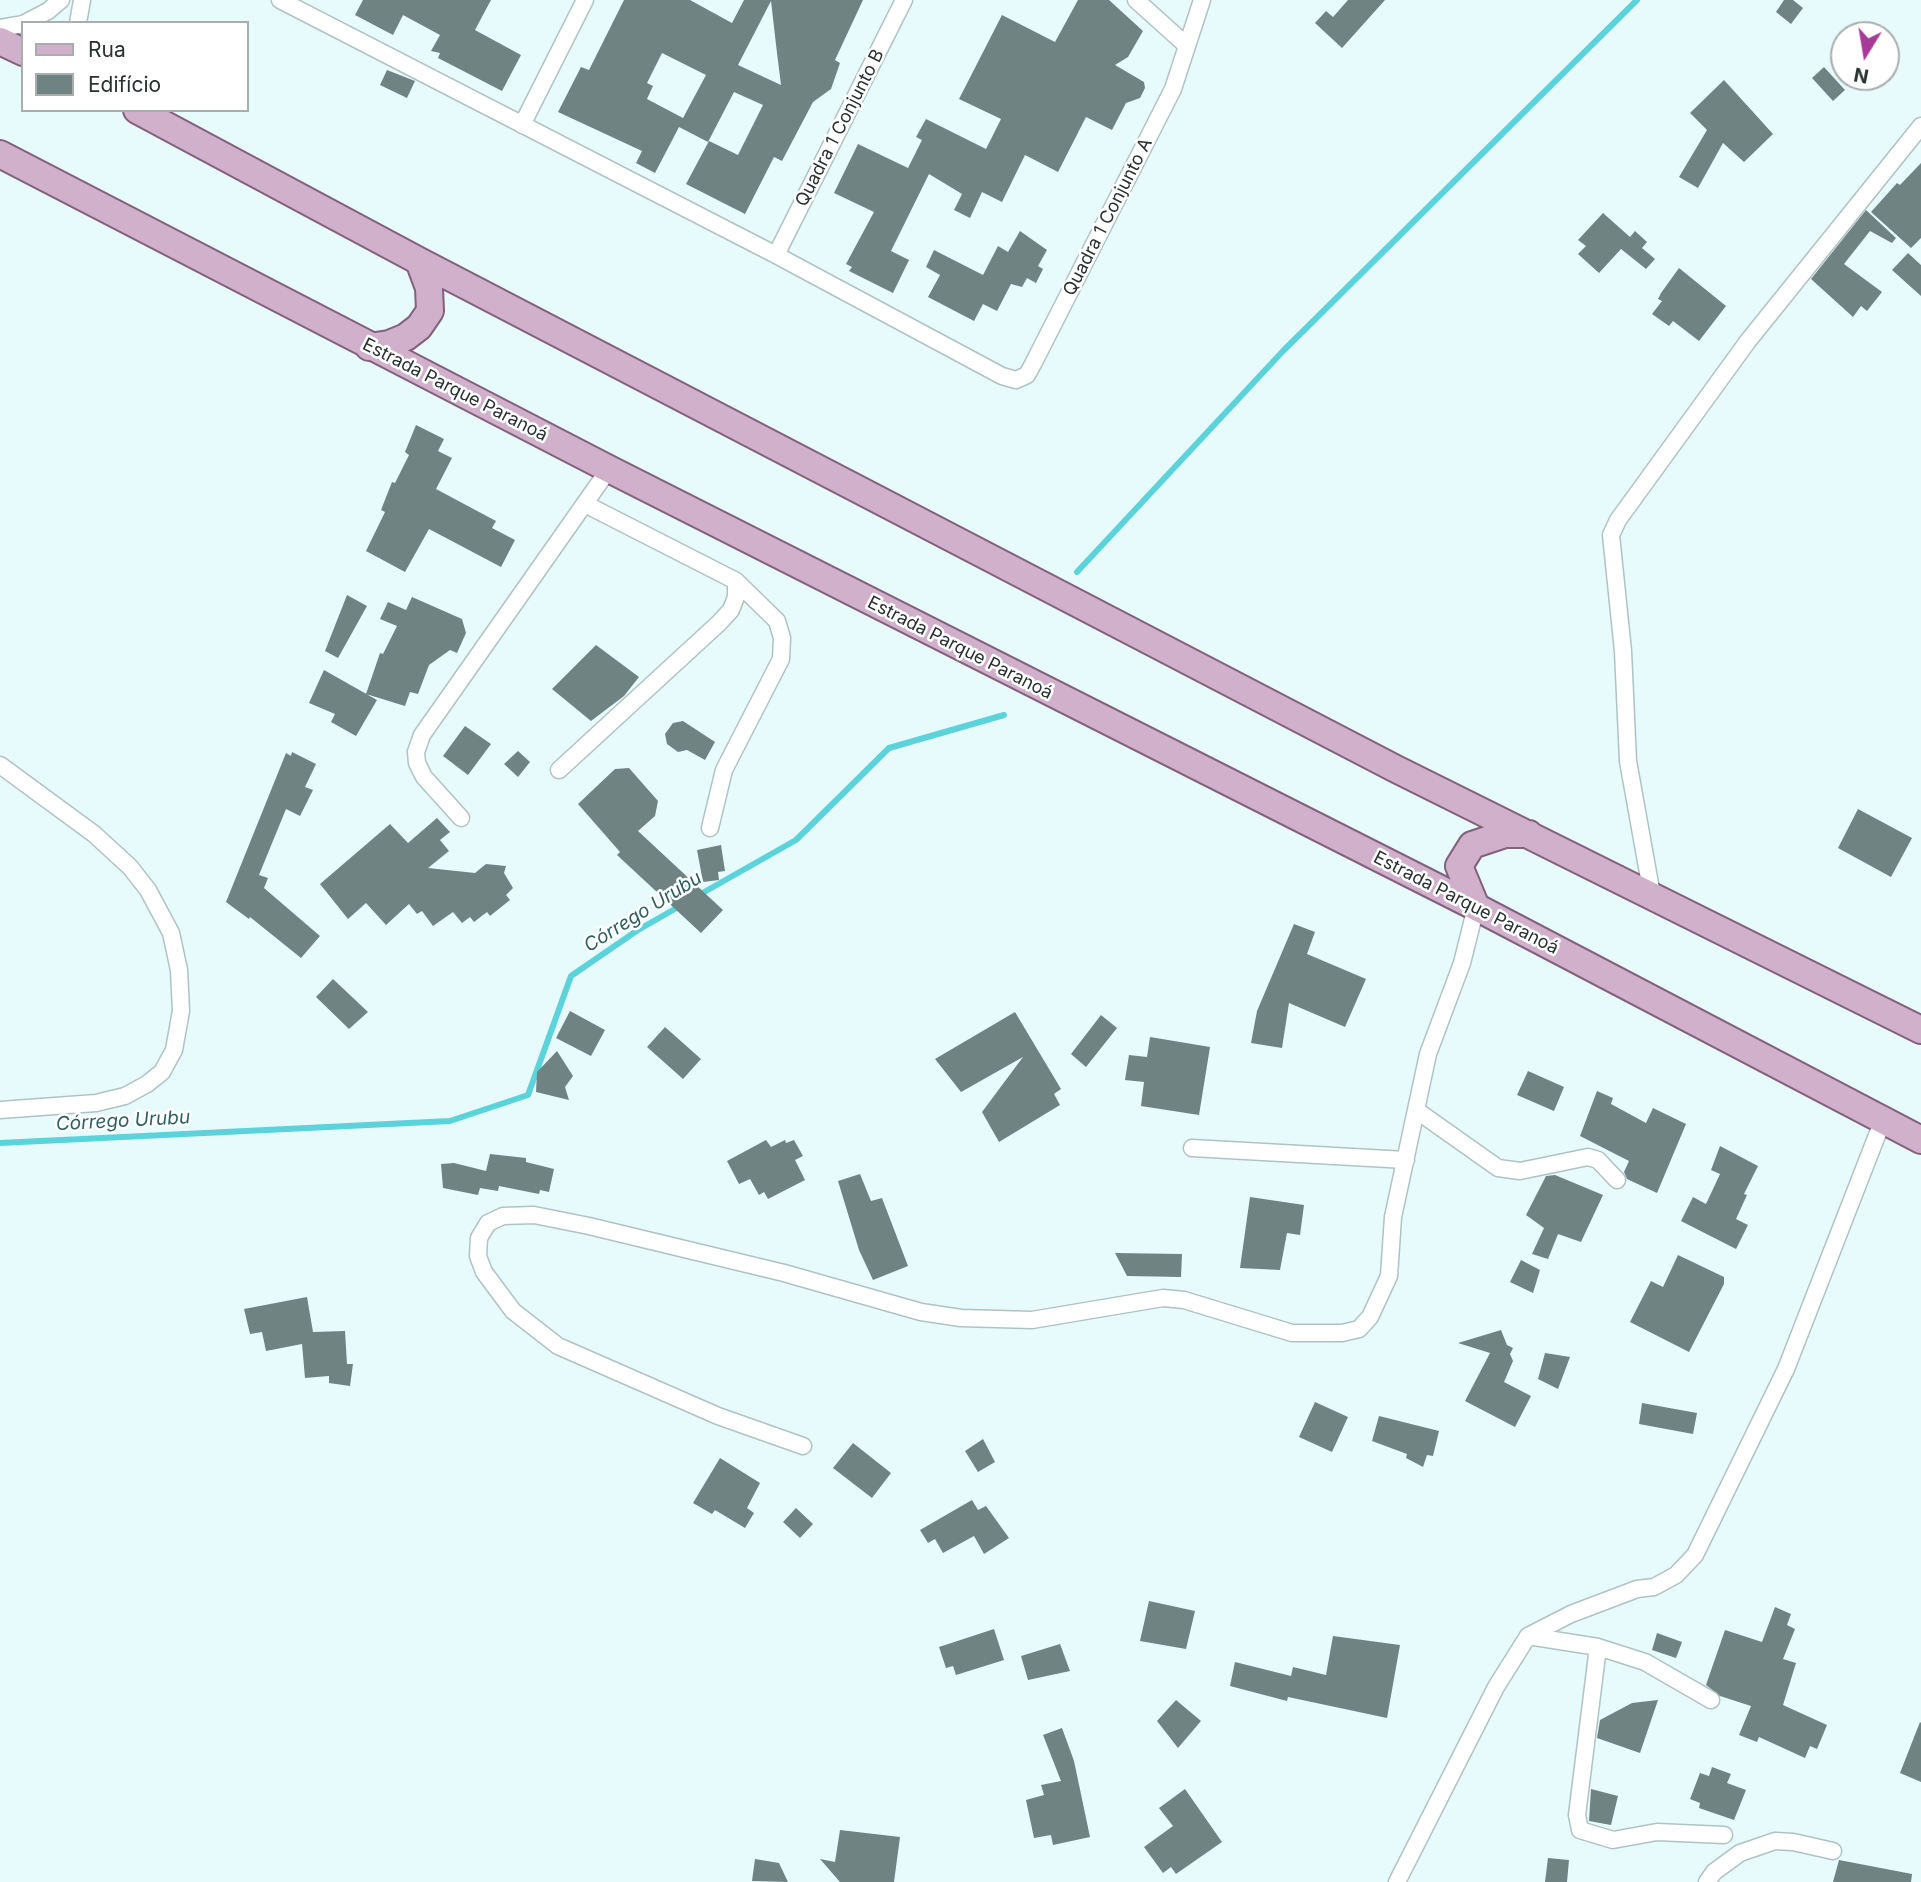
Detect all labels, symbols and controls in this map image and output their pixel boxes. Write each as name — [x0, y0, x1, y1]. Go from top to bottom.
legend — [21, 21, 248, 112]
north arrow — [1830, 21, 1900, 91]
text: Rua — [88, 37, 126, 62]
street label: Quadra 1 Conjunto B — [791, 46, 889, 210]
text: N — [1852, 62, 1871, 88]
text: Edifício — [88, 72, 161, 97]
street label: Quadra 1 Conjunto A — [1059, 135, 1157, 299]
street label: Estrada Parque Paranoá — [359, 334, 551, 446]
street label: Estrada Parque Paranoá — [864, 592, 1056, 704]
street label: Estrada Parque Paranoá — [1370, 847, 1562, 959]
water label: Córrego Urubu — [580, 867, 706, 957]
water label: Córrego Urubu — [55, 1106, 191, 1136]

